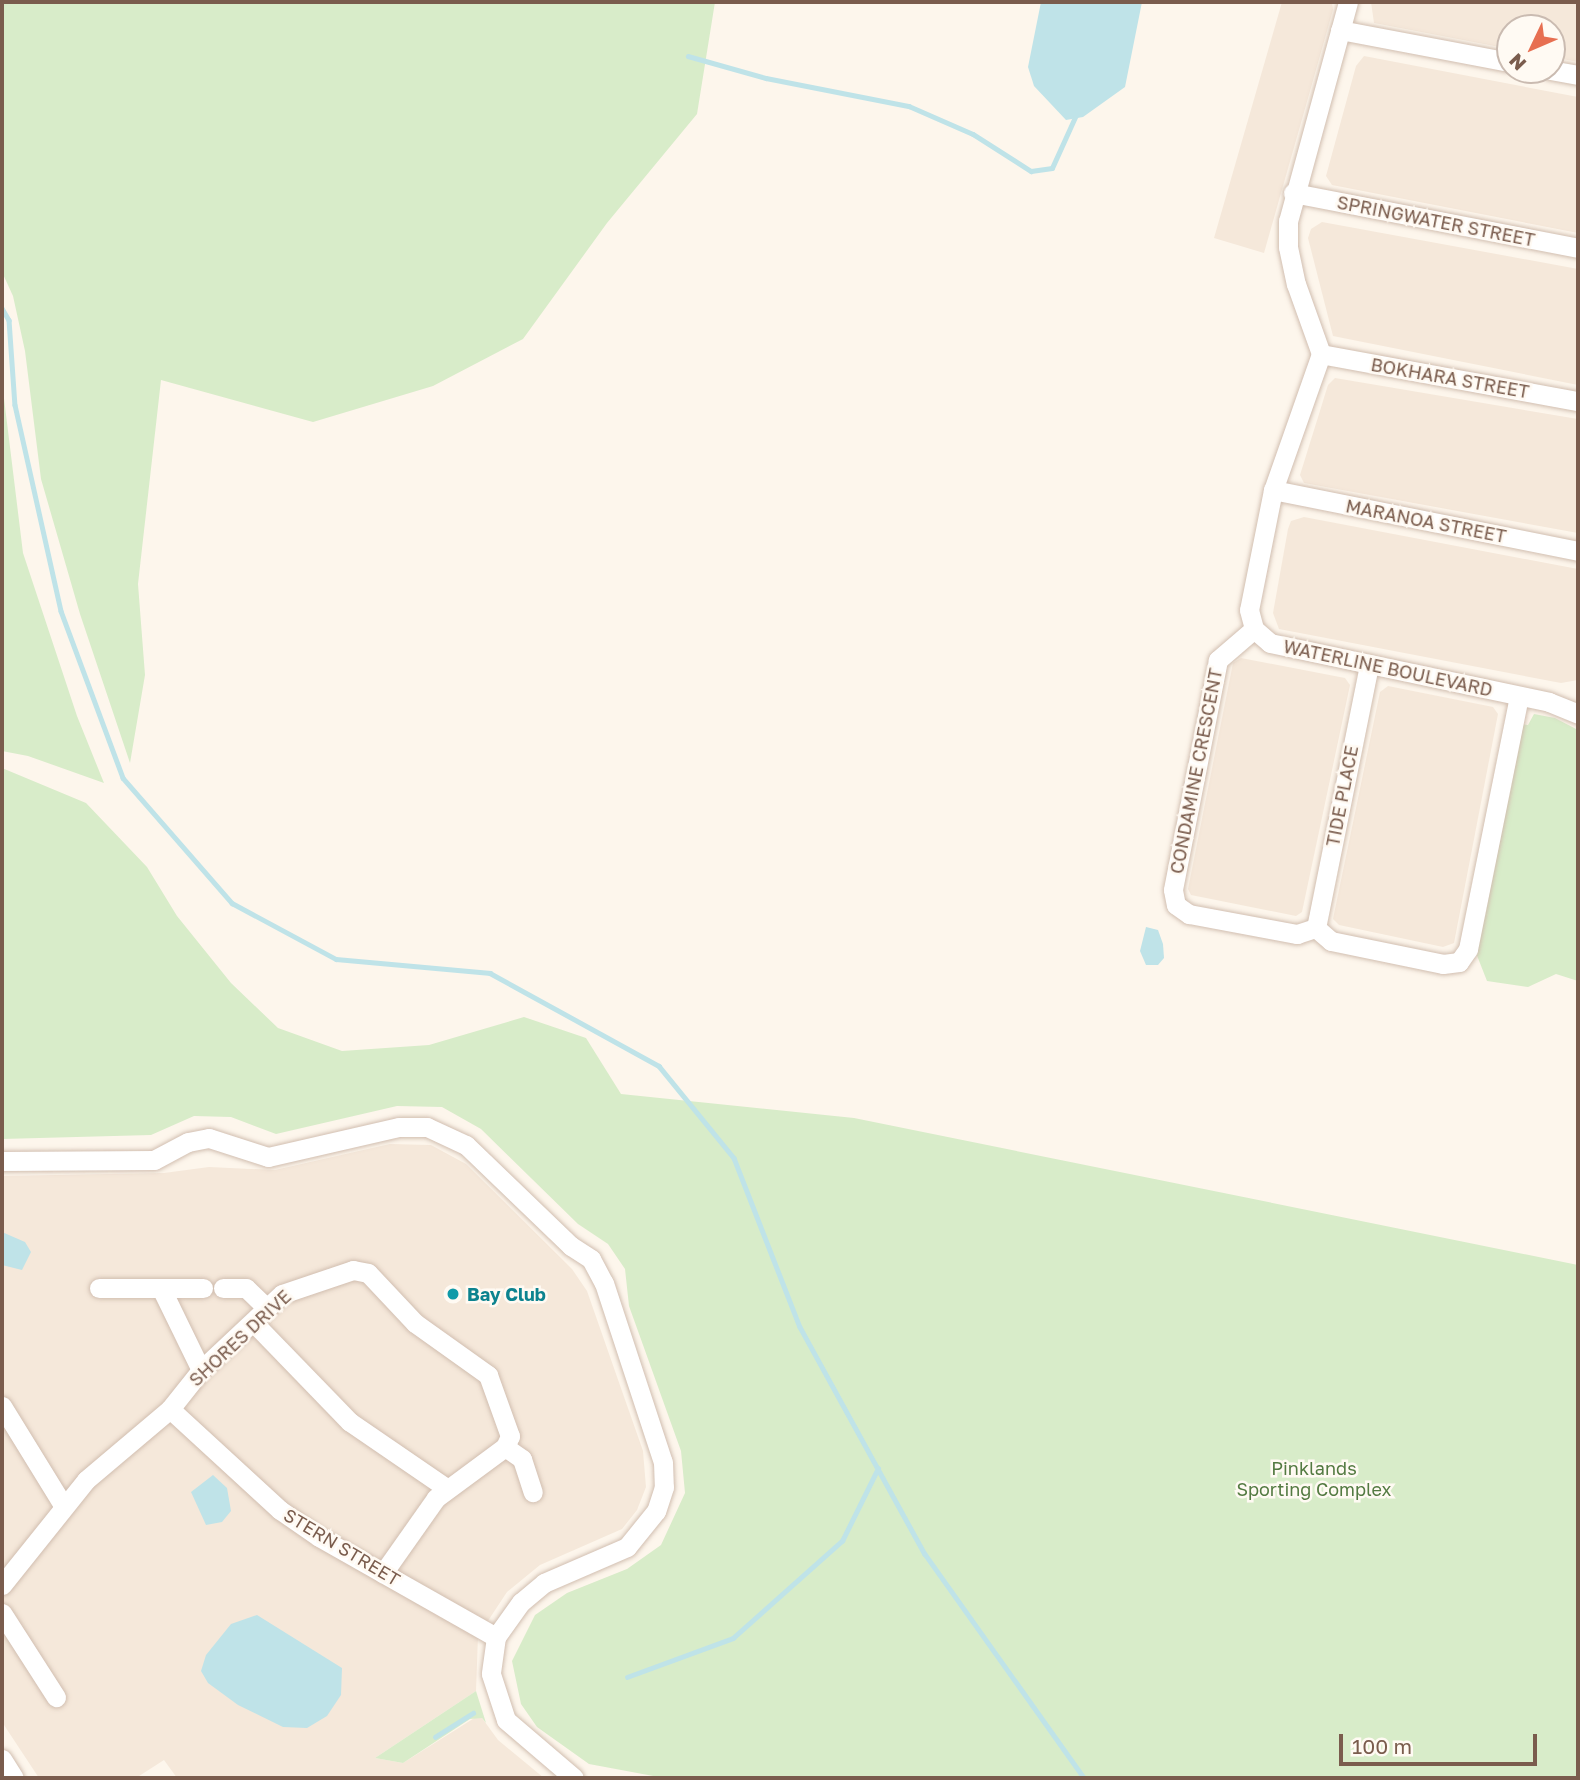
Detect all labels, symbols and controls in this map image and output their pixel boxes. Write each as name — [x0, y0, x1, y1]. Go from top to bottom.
north arrow — [1496, 14, 1566, 84]
text: N — [1504, 49, 1530, 76]
street label: SPRINGWATER STREET — [1335, 191, 1537, 251]
street label: BOKHARA STREET — [1369, 353, 1531, 403]
street label: MARANOA STREET — [1344, 495, 1508, 547]
street label: WATERLINE BOULEVARD — [1281, 635, 1495, 701]
street label: CONDAMINE CRESCENT — [1165, 666, 1227, 876]
street label: TIDE PLACE — [1322, 744, 1362, 848]
place label: Bay Club — [467, 1283, 546, 1305]
street label: SHORES DRIVE — [185, 1285, 295, 1391]
marker: Bay Club — [445, 1286, 461, 1302]
park label: Pinklands Sporting Complex — [1236, 1458, 1392, 1500]
street label: STERN STREET — [280, 1504, 404, 1590]
scale bar — [1342, 1720, 1540, 1764]
text: 100 m — [1352, 1733, 1412, 1759]

